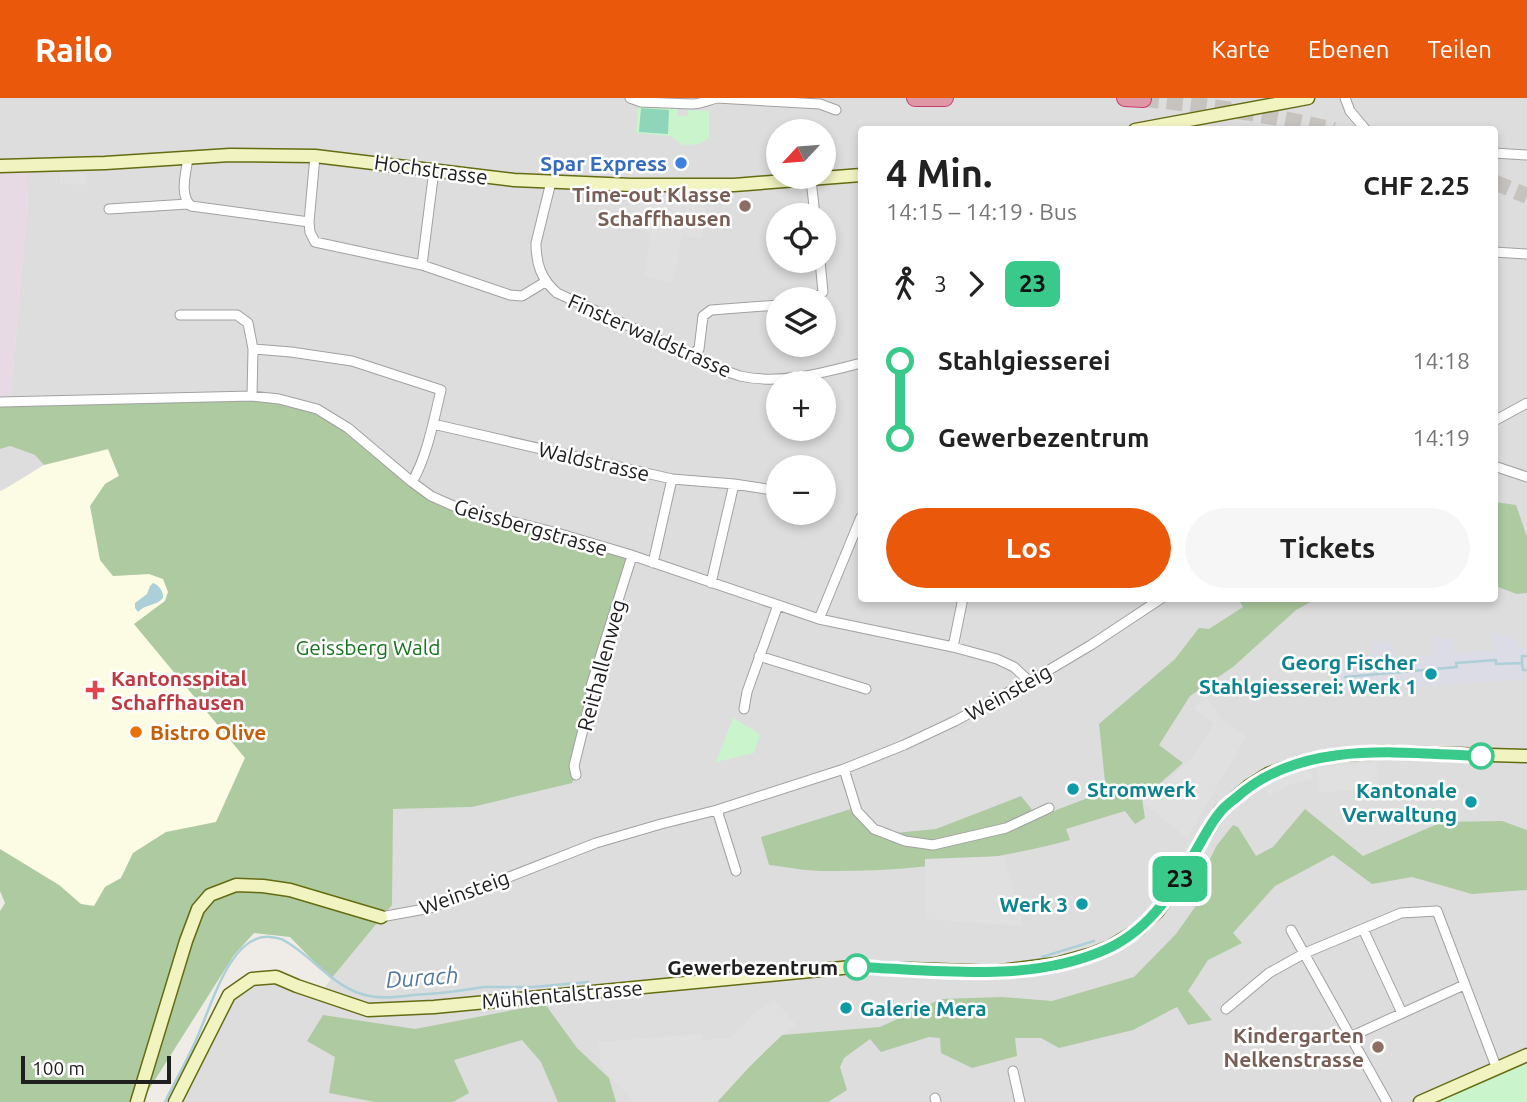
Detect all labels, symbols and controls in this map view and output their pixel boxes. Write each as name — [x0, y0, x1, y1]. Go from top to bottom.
text: Railo — [35, 31, 113, 68]
text: Karte — [1211, 36, 1270, 63]
text: Ebenen — [1308, 36, 1389, 63]
text: Teilen — [1427, 36, 1492, 63]
north arrow — [766, 119, 836, 189]
map controls — [766, 119, 836, 525]
street label: Hochstrasse — [373, 149, 489, 189]
place label: Spar Express — [540, 151, 667, 175]
text: 4 Min. — [886, 152, 992, 194]
marker: Spar Express — [673, 155, 689, 171]
text: CHF 2.25 — [1363, 171, 1470, 200]
place label: Time-out Klasse Schaffhausen — [572, 182, 731, 230]
marker: Time-out Klasse Schaffhausen — [737, 198, 753, 214]
text: 14:15 – 14:19 · Bus — [886, 199, 1077, 224]
button: locate — [766, 203, 836, 273]
icon: walk — [886, 265, 924, 303]
icon: forward — [957, 265, 995, 303]
text: 23 — [1019, 270, 1046, 297]
text: 3 — [934, 271, 947, 296]
button: layers — [766, 287, 836, 357]
street label: Finsterwaldstrasse — [565, 288, 735, 382]
text: Stahlgiesserei — [938, 346, 1111, 375]
text: 14:18 — [1412, 348, 1470, 373]
button: + — [766, 371, 836, 441]
text: Gewerbezentrum — [938, 423, 1149, 452]
text: 14:19 — [1412, 425, 1470, 450]
street label: Waldstrasse — [536, 437, 652, 485]
button: − — [766, 455, 836, 525]
street label: Geissbergstrasse — [451, 494, 611, 560]
button: Los — [886, 508, 1171, 588]
button: Tickets — [1185, 508, 1470, 588]
street label: Reithallenweg — [572, 597, 630, 733]
park label: Geissberg Wald — [295, 635, 441, 659]
place label: Georg Fischer Stahlgiesserei: Werk 1 — [1199, 650, 1417, 698]
street label: Weinsteig — [961, 659, 1055, 725]
place label: Kantonsspital Schaffhausen — [111, 666, 247, 714]
marker: Georg Fischer Stahlgiesserei: Werk 1 — [1423, 666, 1439, 682]
marker: Kantonsspital Schaffhausen — [85, 680, 105, 700]
place label: Bistro Olive — [150, 720, 266, 744]
marker: Bistro Olive — [128, 724, 144, 740]
unlabelled marker — [1468, 743, 1494, 769]
place label: Stromwerk — [1087, 777, 1196, 801]
place label: Kantonale Verwaltung — [1342, 778, 1457, 826]
marker: Stromwerk — [1065, 781, 1081, 797]
marker: Kantonale Verwaltung — [1463, 794, 1479, 810]
line badge: 23 — [1148, 856, 1212, 902]
street label: Weinsteig — [416, 865, 512, 919]
text: 23 — [1166, 865, 1194, 892]
place label: Werk 3 — [999, 892, 1068, 916]
marker: Werk 3 — [1074, 896, 1090, 912]
marker: Gewerbezentrum — [844, 954, 870, 980]
place label: Gewerbezentrum — [667, 955, 838, 979]
water label: Durach — [385, 962, 459, 992]
street label: Mühlentalstrasse — [480, 975, 644, 1013]
place label: Galerie Mera — [860, 996, 987, 1020]
marker: Galerie Mera — [838, 1000, 854, 1016]
place label: Kindergarten Nelkenstrasse — [1224, 1023, 1364, 1071]
marker: Kindergarten Nelkenstrasse — [1370, 1039, 1386, 1055]
scale bar — [21, 1053, 172, 1085]
text: 100 m — [32, 1057, 85, 1079]

